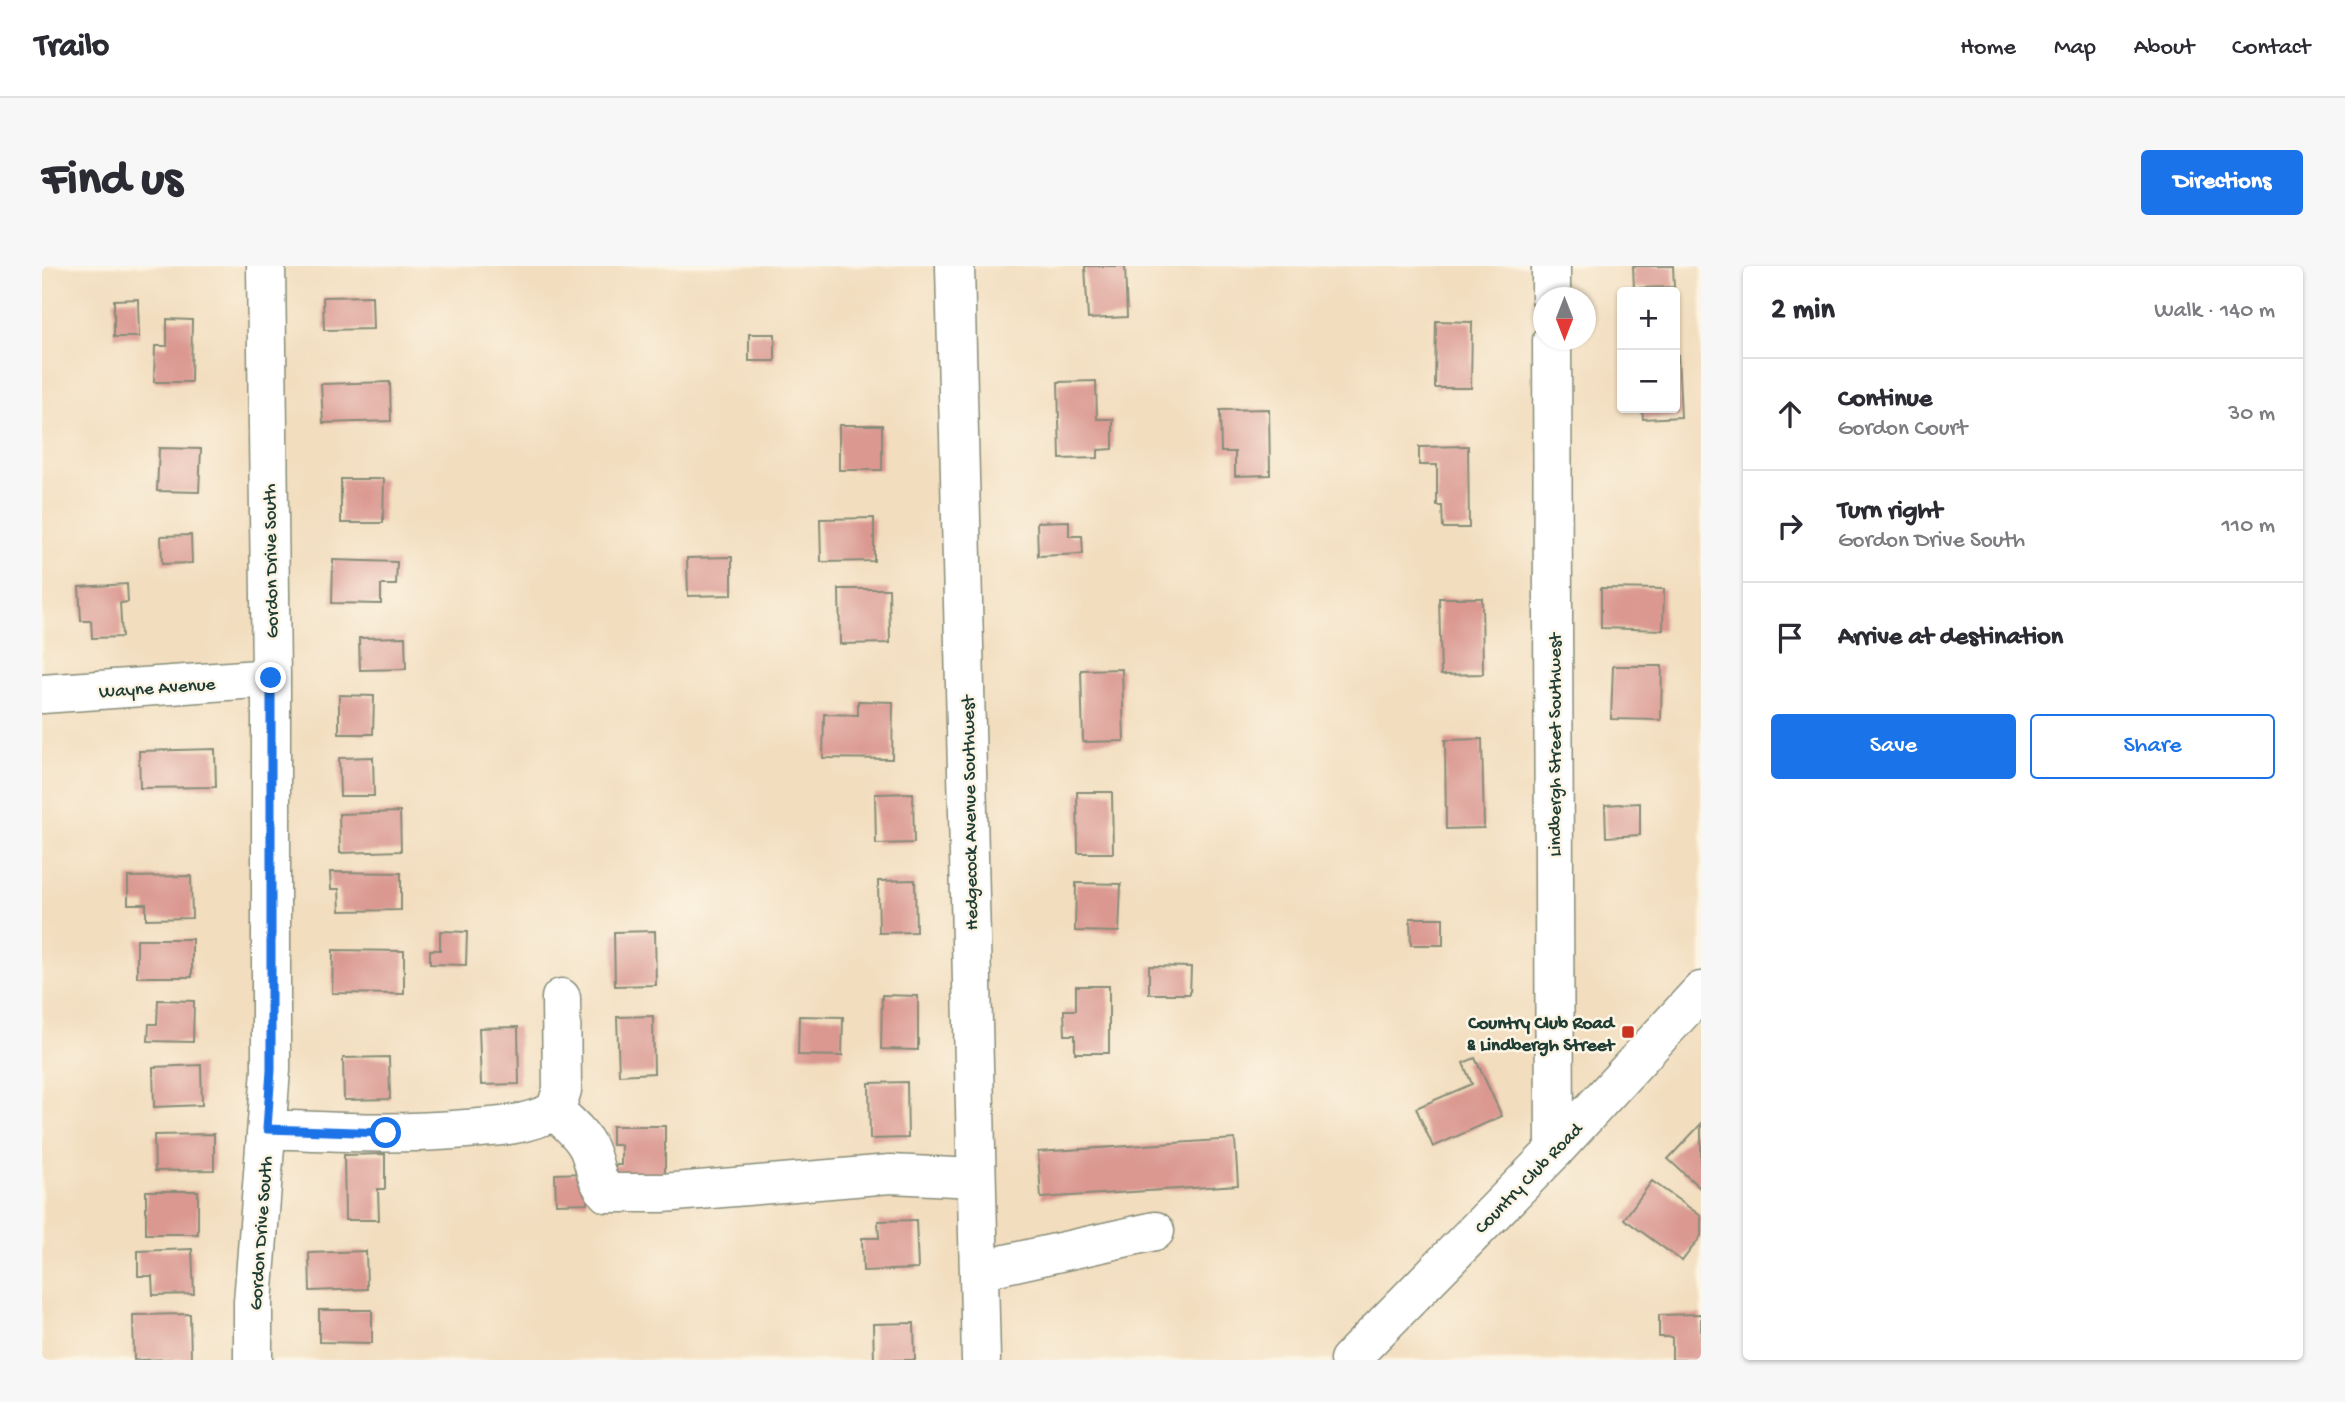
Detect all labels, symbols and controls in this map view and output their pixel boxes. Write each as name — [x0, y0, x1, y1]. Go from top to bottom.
text: Trailo — [35, 29, 109, 67]
text: Home — [1960, 34, 2016, 63]
text: Map — [2054, 34, 2096, 63]
text: About — [2134, 34, 2194, 63]
text: Contact — [2232, 34, 2310, 63]
button: Directions — [2141, 150, 2303, 215]
text: Find us — [42, 153, 182, 211]
north arrow — [1533, 287, 1596, 350]
map controls — [1617, 287, 1680, 413]
button: + — [1617, 287, 1680, 350]
text: 2 min — [1771, 294, 1835, 329]
text: Walk · 140 m — [2154, 298, 2275, 325]
button: − — [1617, 350, 1680, 413]
text: Continue — [1838, 385, 1932, 416]
icon: ahead — [1771, 395, 1809, 433]
text: 30 m — [2228, 401, 2275, 428]
text: Gordon Court — [1838, 416, 1967, 443]
street label: Gordon Drive South — [260, 483, 285, 638]
text: Turn right — [1838, 497, 1942, 528]
icon: right — [1771, 507, 1809, 545]
text: 110 m — [2222, 513, 2275, 540]
text: Gordon Drive South — [1838, 528, 2025, 555]
icon: arrive — [1771, 619, 1809, 657]
text: Arrive at destination — [1838, 623, 2063, 654]
street label: Lindbergh Street Southwest — [1545, 631, 1568, 857]
route end — [255, 662, 286, 693]
street label: Wayne Avenue — [98, 674, 216, 705]
street label: Hedgecock Avenue Southwest — [958, 693, 985, 930]
button: Save — [1771, 714, 2016, 779]
button: Share — [2030, 714, 2275, 779]
place label: Country Club Road & Lindbergh Street — [1467, 1013, 1616, 1058]
marker: Country Club Road & Lindbergh Street — [1620, 1024, 1636, 1040]
route start — [370, 1117, 401, 1148]
street label: Country Club Road — [1471, 1118, 1590, 1240]
street label: Gordon Drive South — [246, 1155, 279, 1311]

